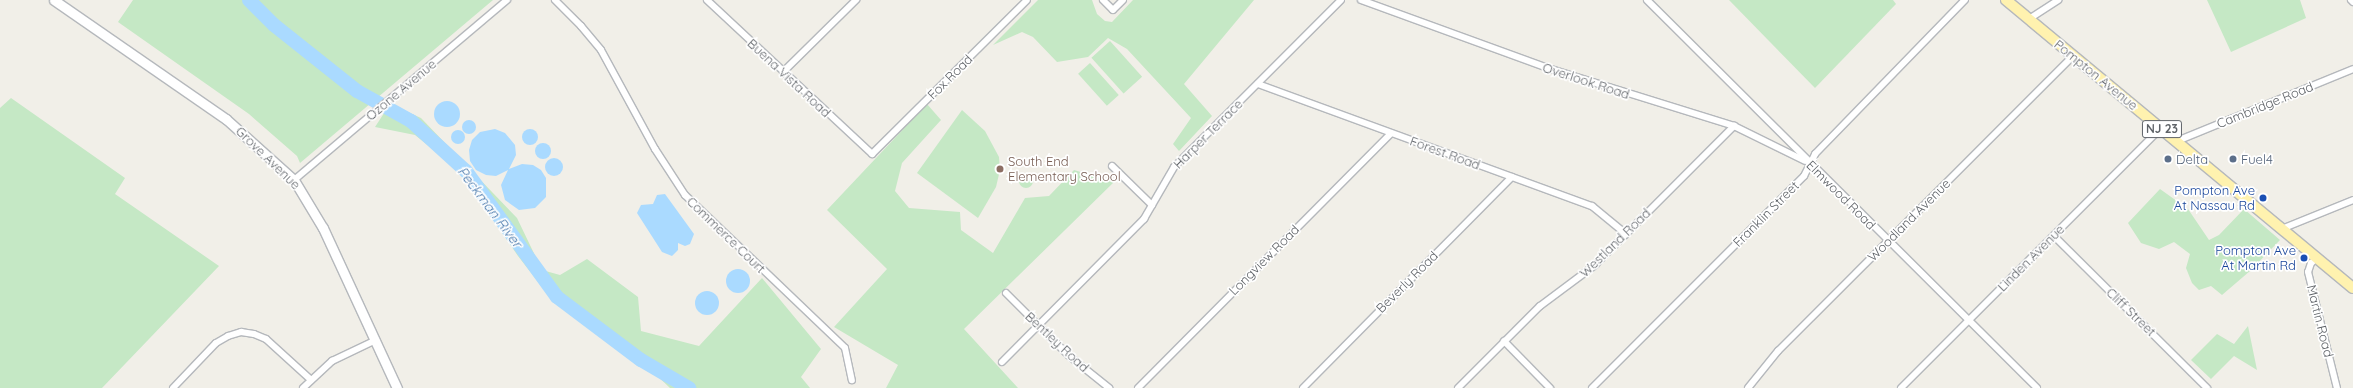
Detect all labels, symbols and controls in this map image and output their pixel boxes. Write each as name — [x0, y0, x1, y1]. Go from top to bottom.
street label: Buena Vista Road — [744, 36, 834, 120]
street label: Pompton Avenue — [2051, 37, 2141, 113]
street label: Fox Road — [924, 51, 976, 103]
street label: Ozone Avenue — [363, 56, 439, 124]
street label: Overlook Road — [1541, 60, 1631, 102]
street label: Cambridge Road — [2214, 79, 2316, 131]
street label: Harper Terrace — [1170, 96, 1246, 172]
road number: NJ 23 — [2141, 119, 2183, 139]
street label: Grove Avenue — [232, 123, 304, 193]
street label: Forest Road — [1408, 133, 1482, 173]
place label: Delta — [2176, 151, 2208, 167]
place label: Fuel4 — [2241, 151, 2273, 167]
place label: South End Elementary School — [1008, 154, 1121, 185]
marker: Delta — [2163, 154, 2173, 164]
marker: Fuel4 — [2228, 154, 2238, 164]
street label: Elmwood Road — [1803, 157, 1879, 233]
water label: Peckman River — [454, 163, 526, 251]
marker: South End Elementary School — [995, 164, 1005, 174]
street label: Woodland Avenue — [1865, 176, 1953, 264]
street label: Franklin Street — [1730, 178, 1802, 250]
place label: Pompton Ave At Nassau Rd — [2174, 183, 2255, 214]
marker: Pompton Ave At Nassau Rd — [2258, 193, 2268, 203]
street label: Commerce Court — [684, 194, 768, 276]
street label: Westland Road — [1576, 205, 1654, 281]
street label: Linden Avenue — [1994, 221, 2068, 295]
street label: Longview Road — [1226, 222, 1302, 298]
place label: Pompton Ave At Martin Rd — [2215, 243, 2296, 274]
street label: Beverly Road — [1373, 248, 1441, 316]
marker: Pompton Ave At Martin Rd — [2299, 253, 2309, 263]
street label: Martin Road — [2303, 283, 2337, 359]
street label: Cliff Street — [2103, 285, 2159, 339]
street label: Bentley Road — [1022, 309, 1092, 375]

